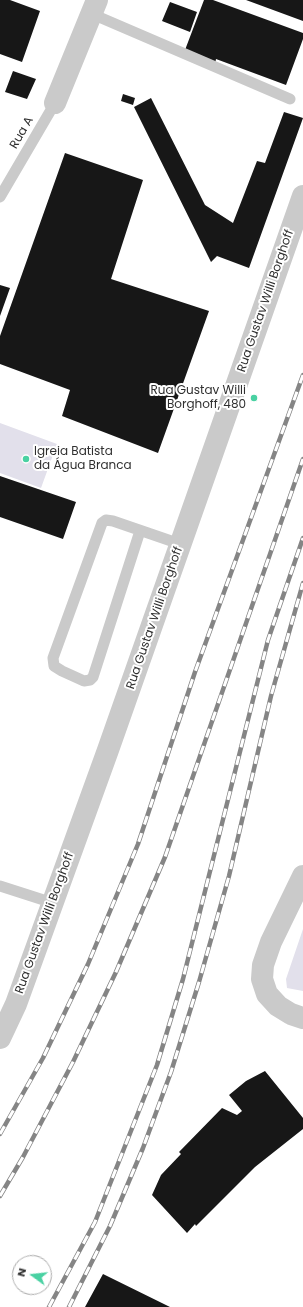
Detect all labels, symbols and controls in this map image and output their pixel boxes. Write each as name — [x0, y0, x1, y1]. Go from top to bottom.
street label: Rua A — [7, 115, 37, 151]
street label: Rua Gustav Willi Borghoff — [235, 228, 297, 374]
place label: Rua Gustav Willi Borghoff, 480 — [150, 384, 246, 412]
marker: Rua Gustav Willi Borghoff, 480 — [249, 393, 259, 403]
place label: Igreja Batista da Água Branca — [34, 445, 132, 473]
marker: Igreja Batista da Água Branca — [21, 454, 31, 464]
street label: Rua Gustav Willi Borghoff — [124, 545, 186, 691]
street label: Rua Gustav Willi Borghoff — [13, 850, 77, 996]
north arrow — [12, 1255, 52, 1295]
text: N — [13, 1266, 30, 1278]

